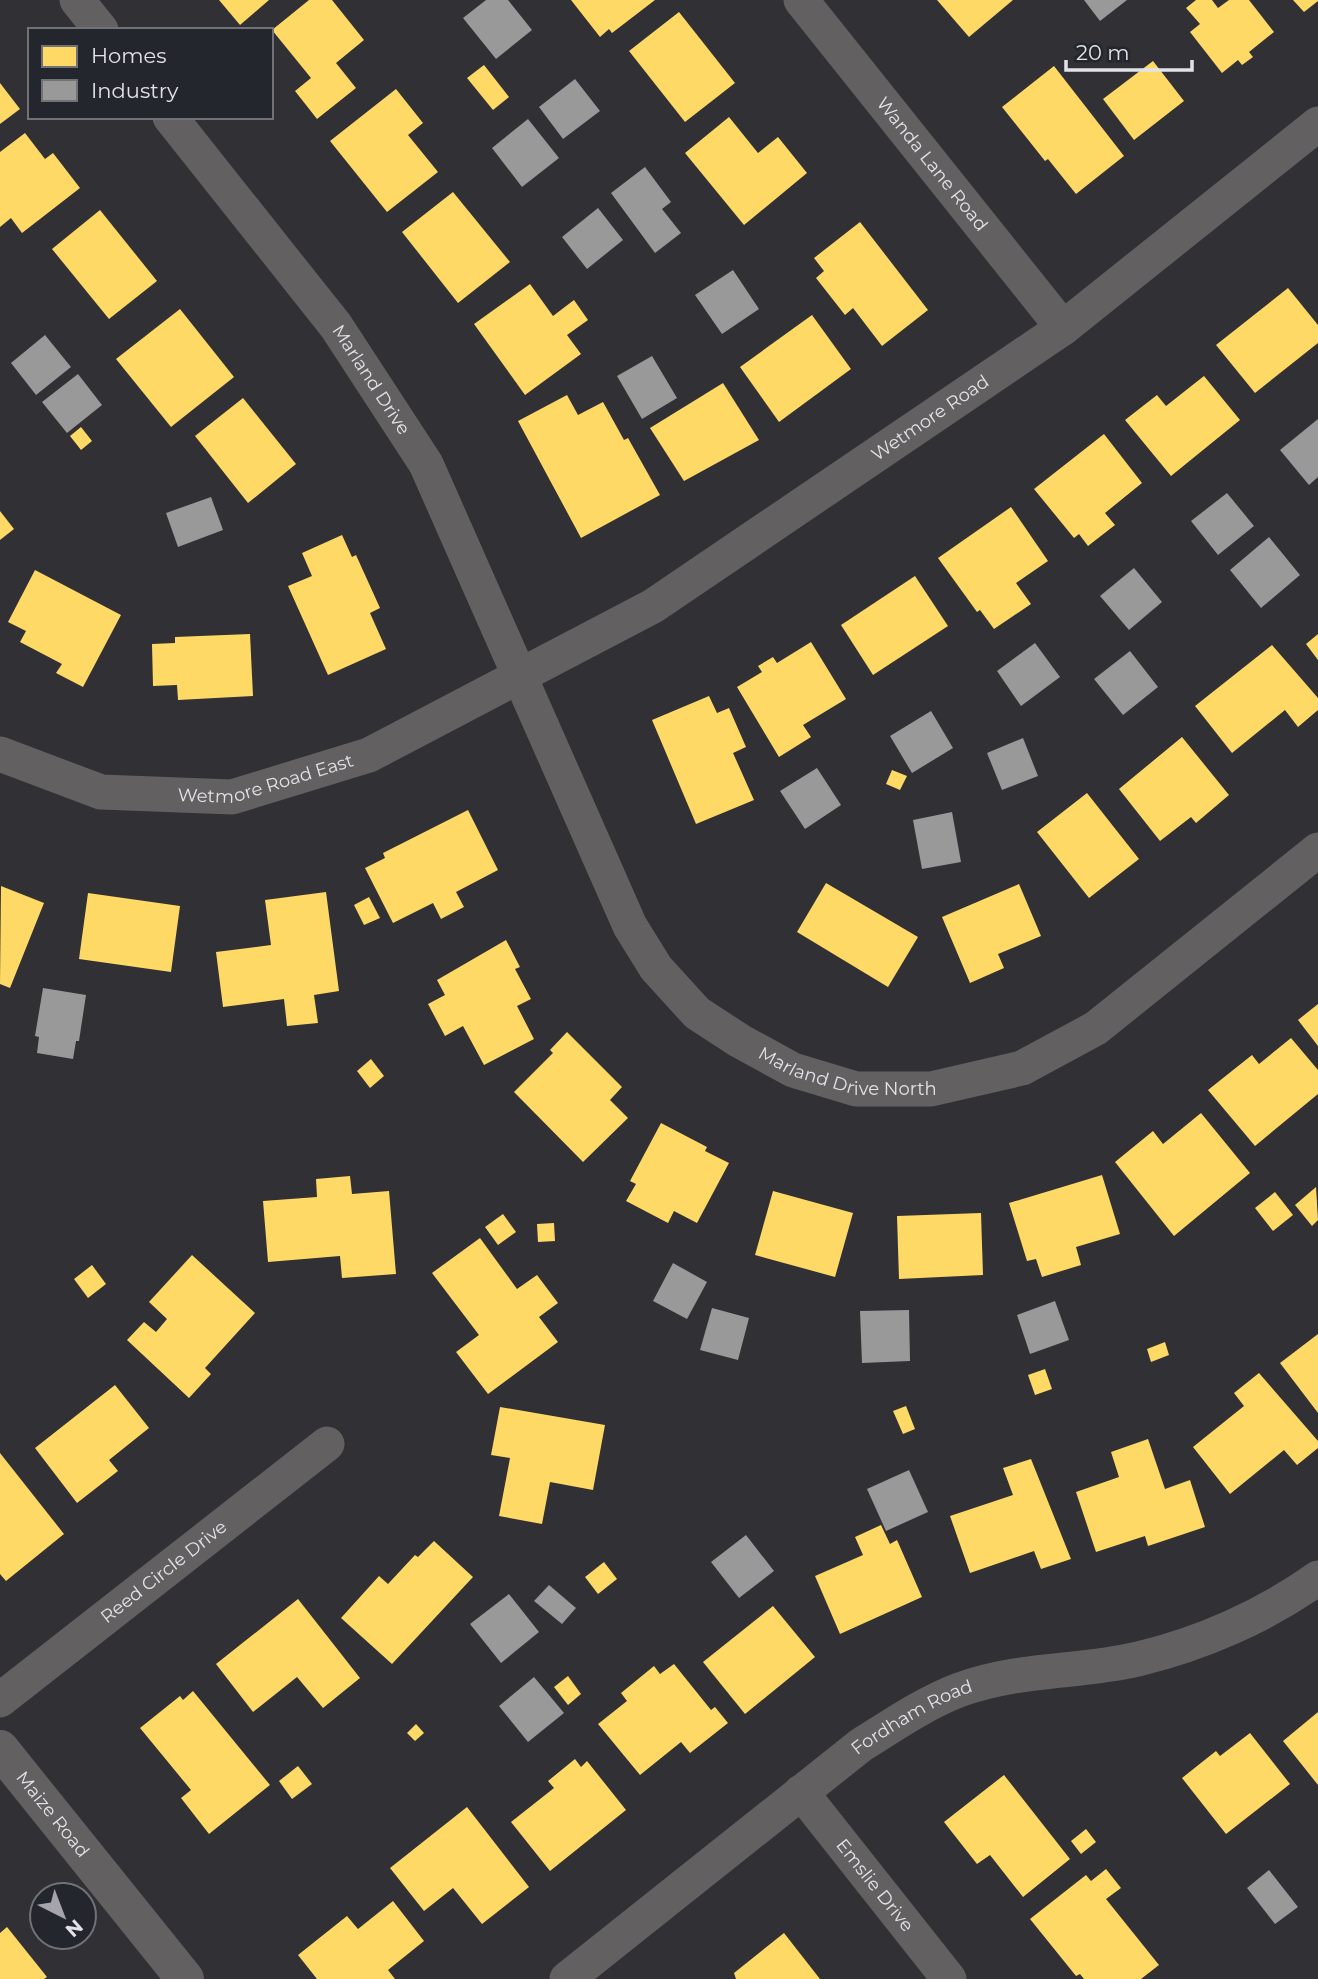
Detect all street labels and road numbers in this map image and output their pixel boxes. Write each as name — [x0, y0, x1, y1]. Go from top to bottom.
street label: Wanda Lane Road — [872, 93, 992, 236]
street label: Marland Drive — [327, 321, 415, 439]
street label: Wetmore Road — [867, 370, 993, 466]
street label: Wetmore Road East — [177, 749, 356, 808]
street label: Marland Drive North — [755, 1042, 937, 1100]
street label: Reed Circle Drive — [96, 1516, 231, 1628]
street label: Fordham Road — [847, 1675, 975, 1759]
street label: Maize Road — [11, 1767, 94, 1862]
street label: Emslie Drive — [831, 1834, 918, 1936]

